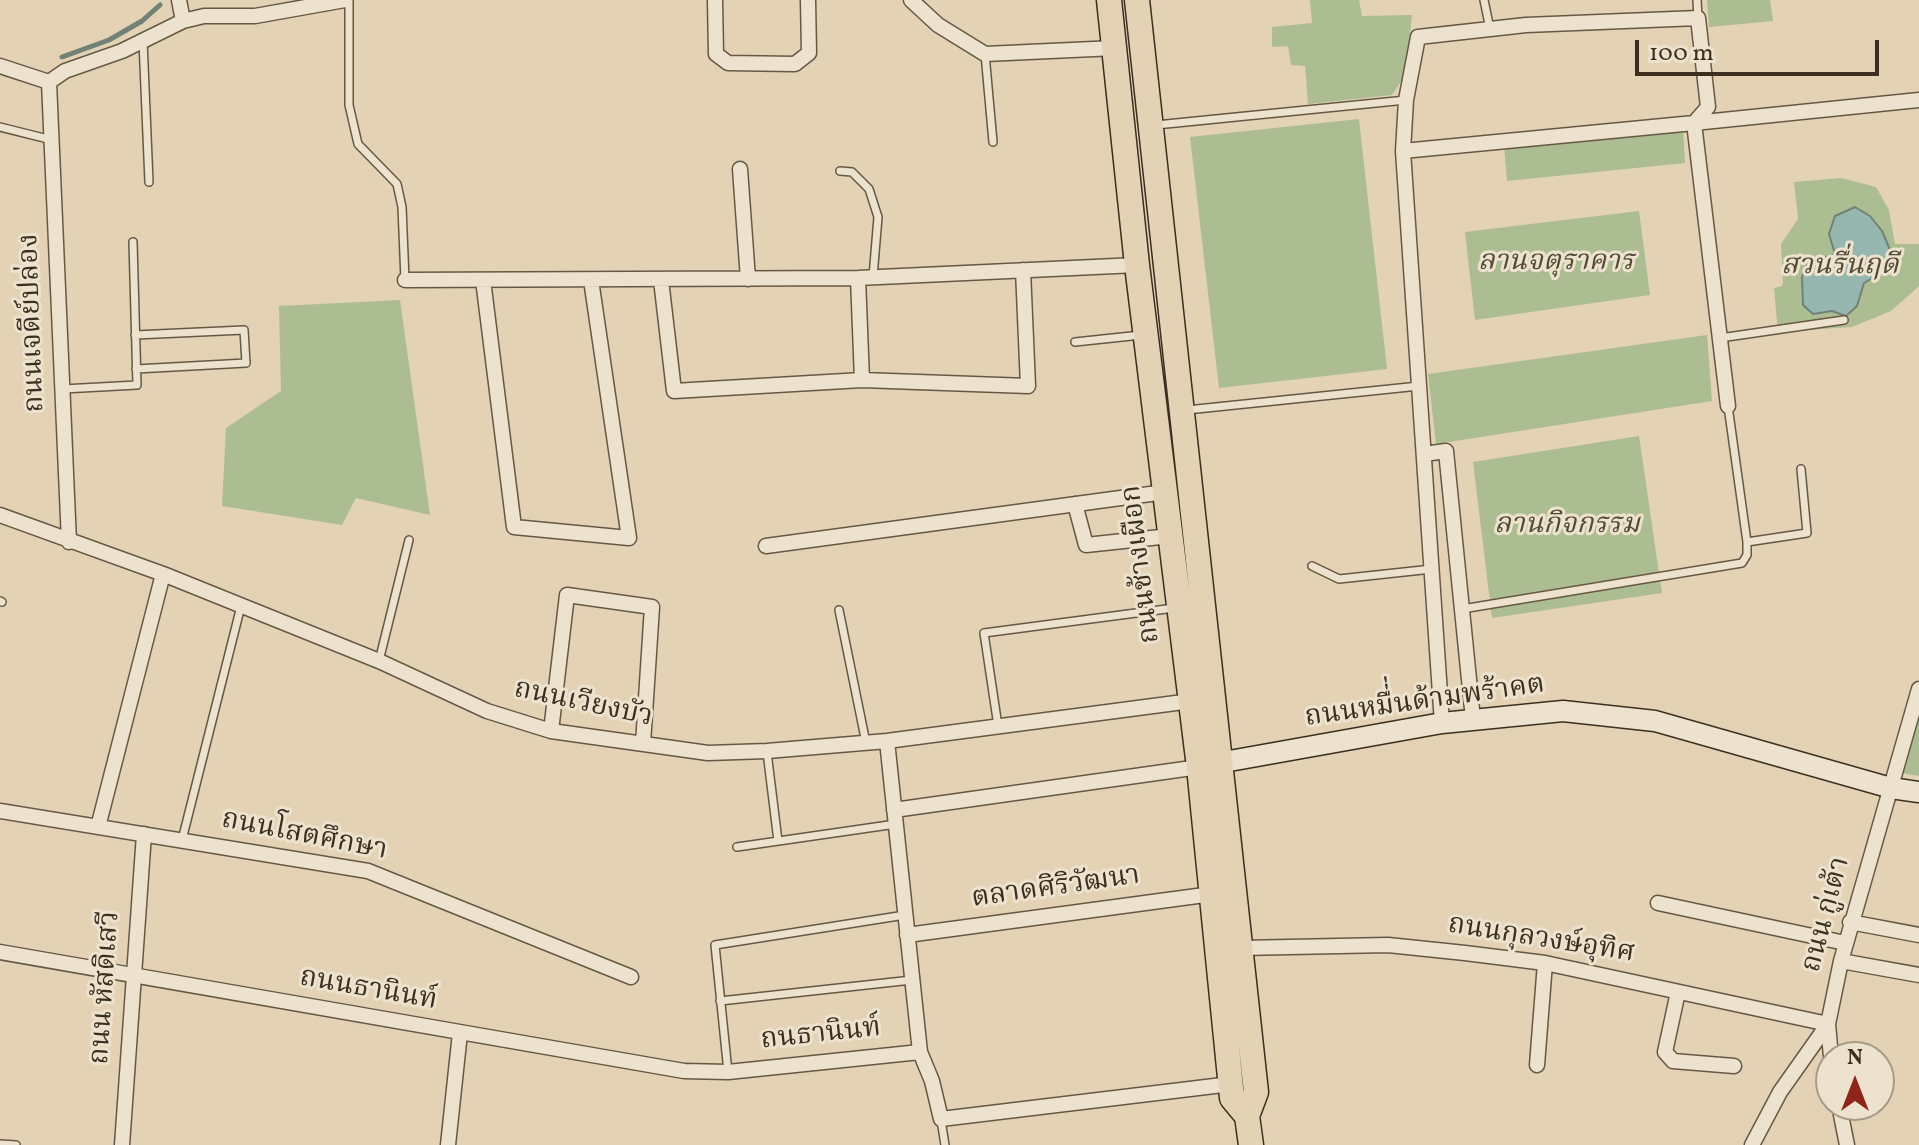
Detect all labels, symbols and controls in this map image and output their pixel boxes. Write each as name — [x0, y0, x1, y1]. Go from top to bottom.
scale bar — [1639, 24, 1883, 74]
text: 100 m — [1649, 37, 1714, 71]
street label: ถนนเจดีย์ปล่อง — [14, 233, 54, 413]
park label: ลานจตุราคาร — [1478, 247, 1634, 281]
park label: สวนรื่นฤดี — [1781, 251, 1899, 285]
street label: ถนนช้างเผือก — [1117, 483, 1169, 645]
park label: ลานกิจกรรม — [1494, 510, 1640, 544]
street label: ถนนหมื่่นด้ามพร้าคต — [1303, 670, 1547, 736]
street label: ถนนเวียงบัว — [511, 674, 655, 736]
street label: ถนนโสตศึกษา — [218, 804, 390, 870]
street label: ถนน กู่เต้า — [1797, 854, 1859, 976]
street label: ตลาดศิริวัฒนา — [970, 861, 1142, 917]
street label: ถนน หัสดิเสวี — [85, 910, 129, 1066]
street label: ถนนกุลวงษ์อุทิศ — [1445, 910, 1637, 972]
street label: ถนนธานินท์ — [297, 962, 439, 1020]
street label: ถนธานินท์ — [759, 1013, 883, 1059]
north arrow — [1815, 1041, 1895, 1121]
text: N — [1847, 1043, 1863, 1074]

